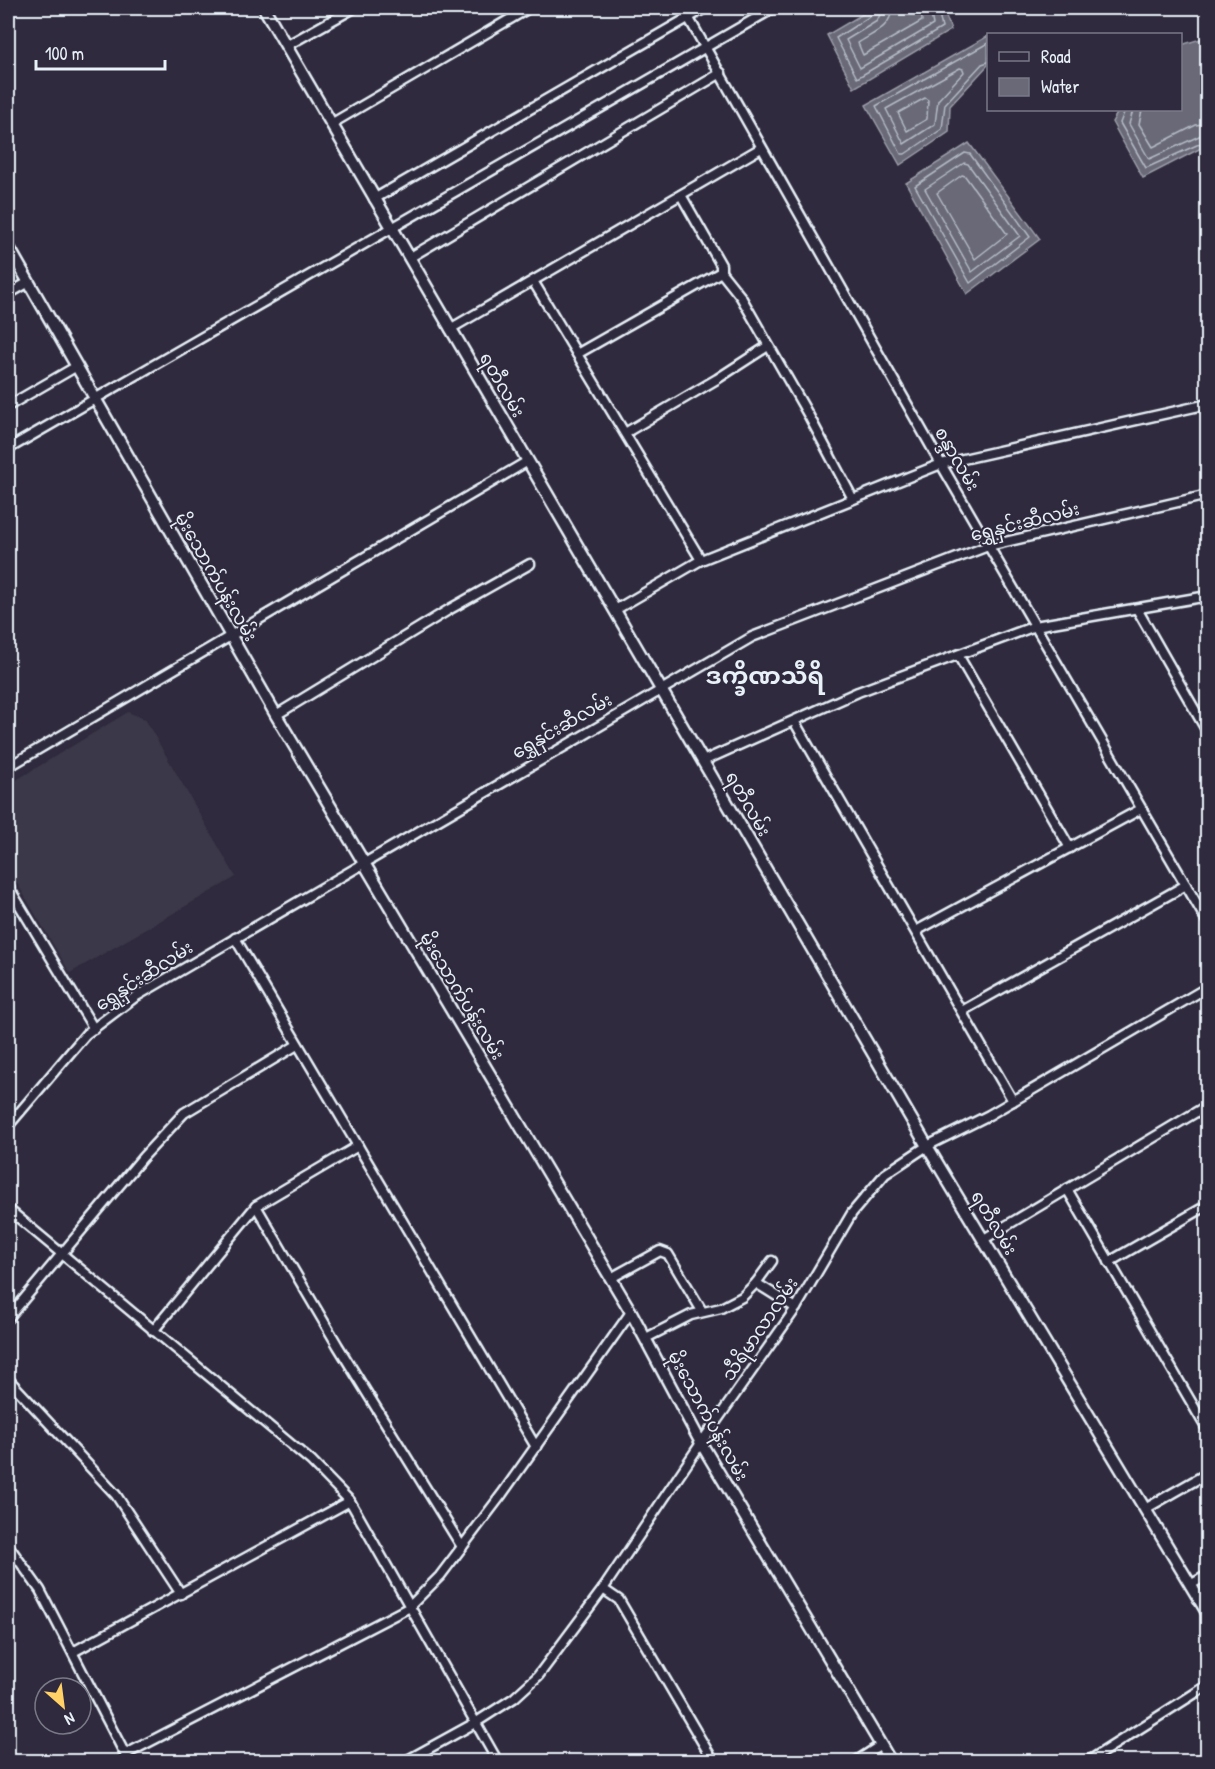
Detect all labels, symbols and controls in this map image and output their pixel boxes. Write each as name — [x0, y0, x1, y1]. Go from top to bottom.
scale bar — [36, 33, 165, 71]
legend — [987, 33, 1182, 111]
text: 100 m — [45, 41, 84, 66]
text: Road — [1041, 44, 1071, 69]
text: Water — [1041, 74, 1079, 99]
street label: ရတီလမ်း — [471, 347, 532, 423]
street label: စန္ဒာလမ်း — [926, 422, 986, 497]
street label: ရွှေနှင်းဆီလမ်း — [967, 495, 1083, 550]
street label: မိုးသောက်ပန်းလမ်း — [167, 507, 265, 648]
district label: ဒက္ခိဏသီရိ — [706, 659, 826, 696]
street label: ရွှေနှင်းဆီလမ်း — [507, 686, 618, 767]
street label: ရတီလမ်း — [717, 766, 778, 842]
street label: မိုးသောက်ပန်းလမ်း — [412, 926, 511, 1066]
street label: ရွှေနှင်းဆီလမ်း — [90, 934, 199, 1019]
street label: ရတီလမ်း — [963, 1185, 1024, 1261]
street label: သီရိမာလာလမ်း — [715, 1271, 806, 1387]
street label: မိုးသောက်ပန်းလမ်း — [660, 1346, 756, 1487]
north arrow — [33, 1676, 93, 1736]
text: N — [61, 1708, 79, 1731]

